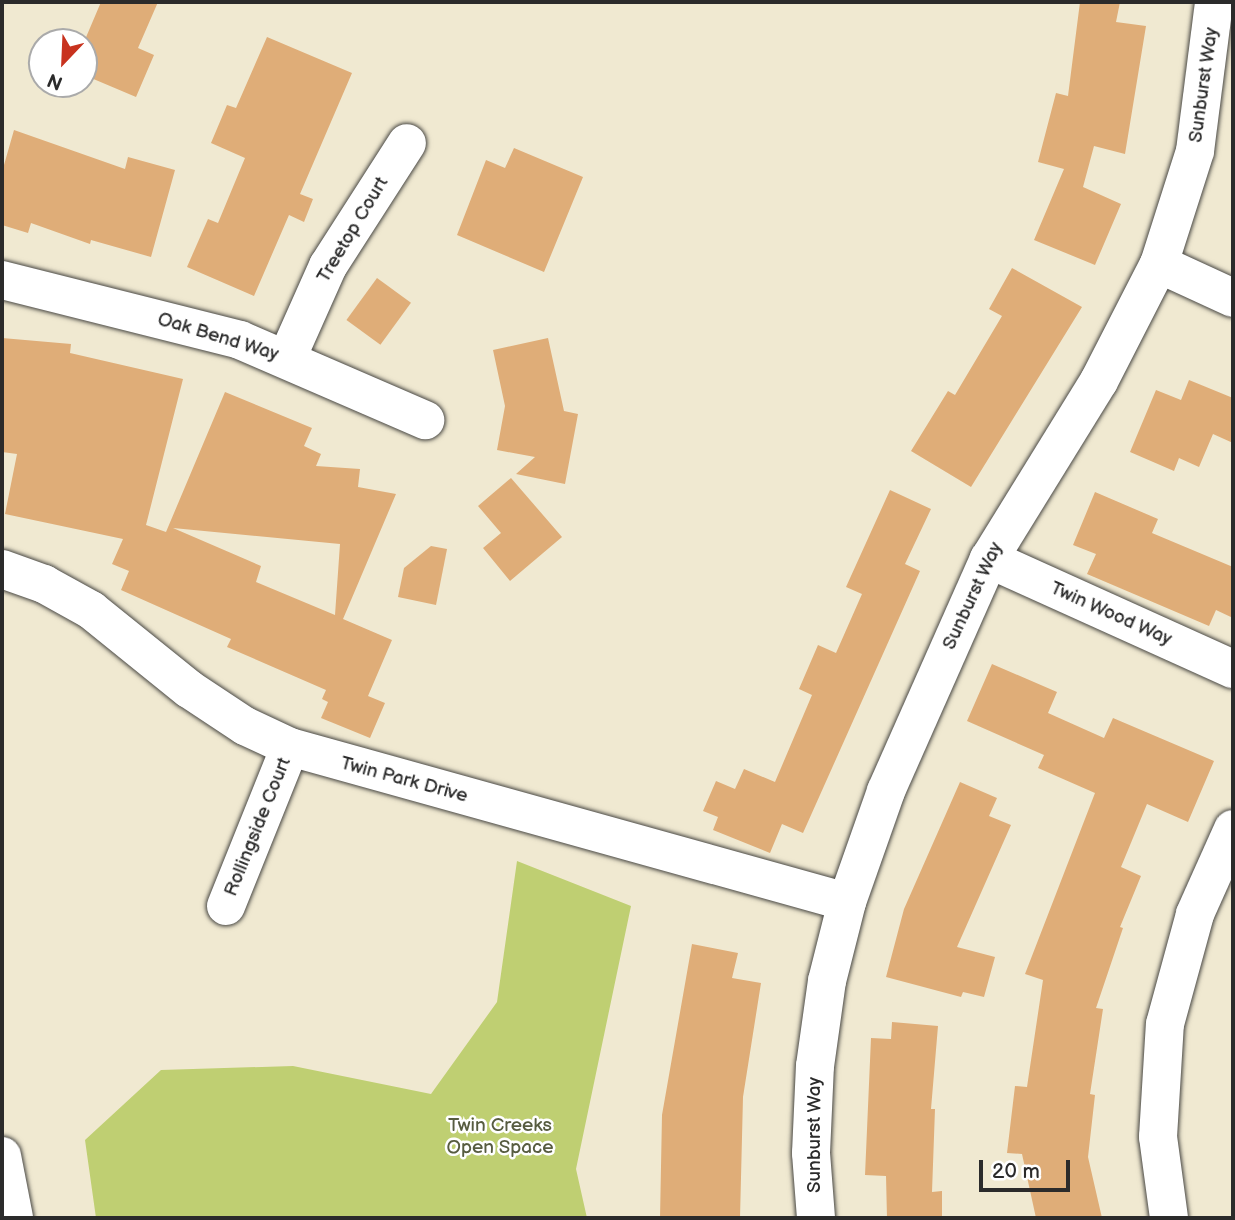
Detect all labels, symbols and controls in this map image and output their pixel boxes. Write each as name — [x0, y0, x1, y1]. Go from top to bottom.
street label: Sunburst Way — [1185, 26, 1223, 144]
north arrow — [28, 28, 98, 98]
text: N — [44, 68, 66, 94]
street label: Treetop Court — [313, 173, 393, 287]
street label: Oak Bend Way — [154, 308, 282, 366]
street label: Sunburst Way — [938, 538, 1008, 654]
street label: Twin Wood Way — [1046, 577, 1176, 651]
street label: Twin Park Drive — [338, 752, 470, 808]
street label: Rollingside Court — [220, 754, 296, 900]
street label: Sunburst Way — [804, 1077, 826, 1193]
park label: Twin Creeks Open Space — [446, 1115, 554, 1159]
scale bar — [983, 1146, 1074, 1190]
text: 20 m — [992, 1159, 1040, 1184]

